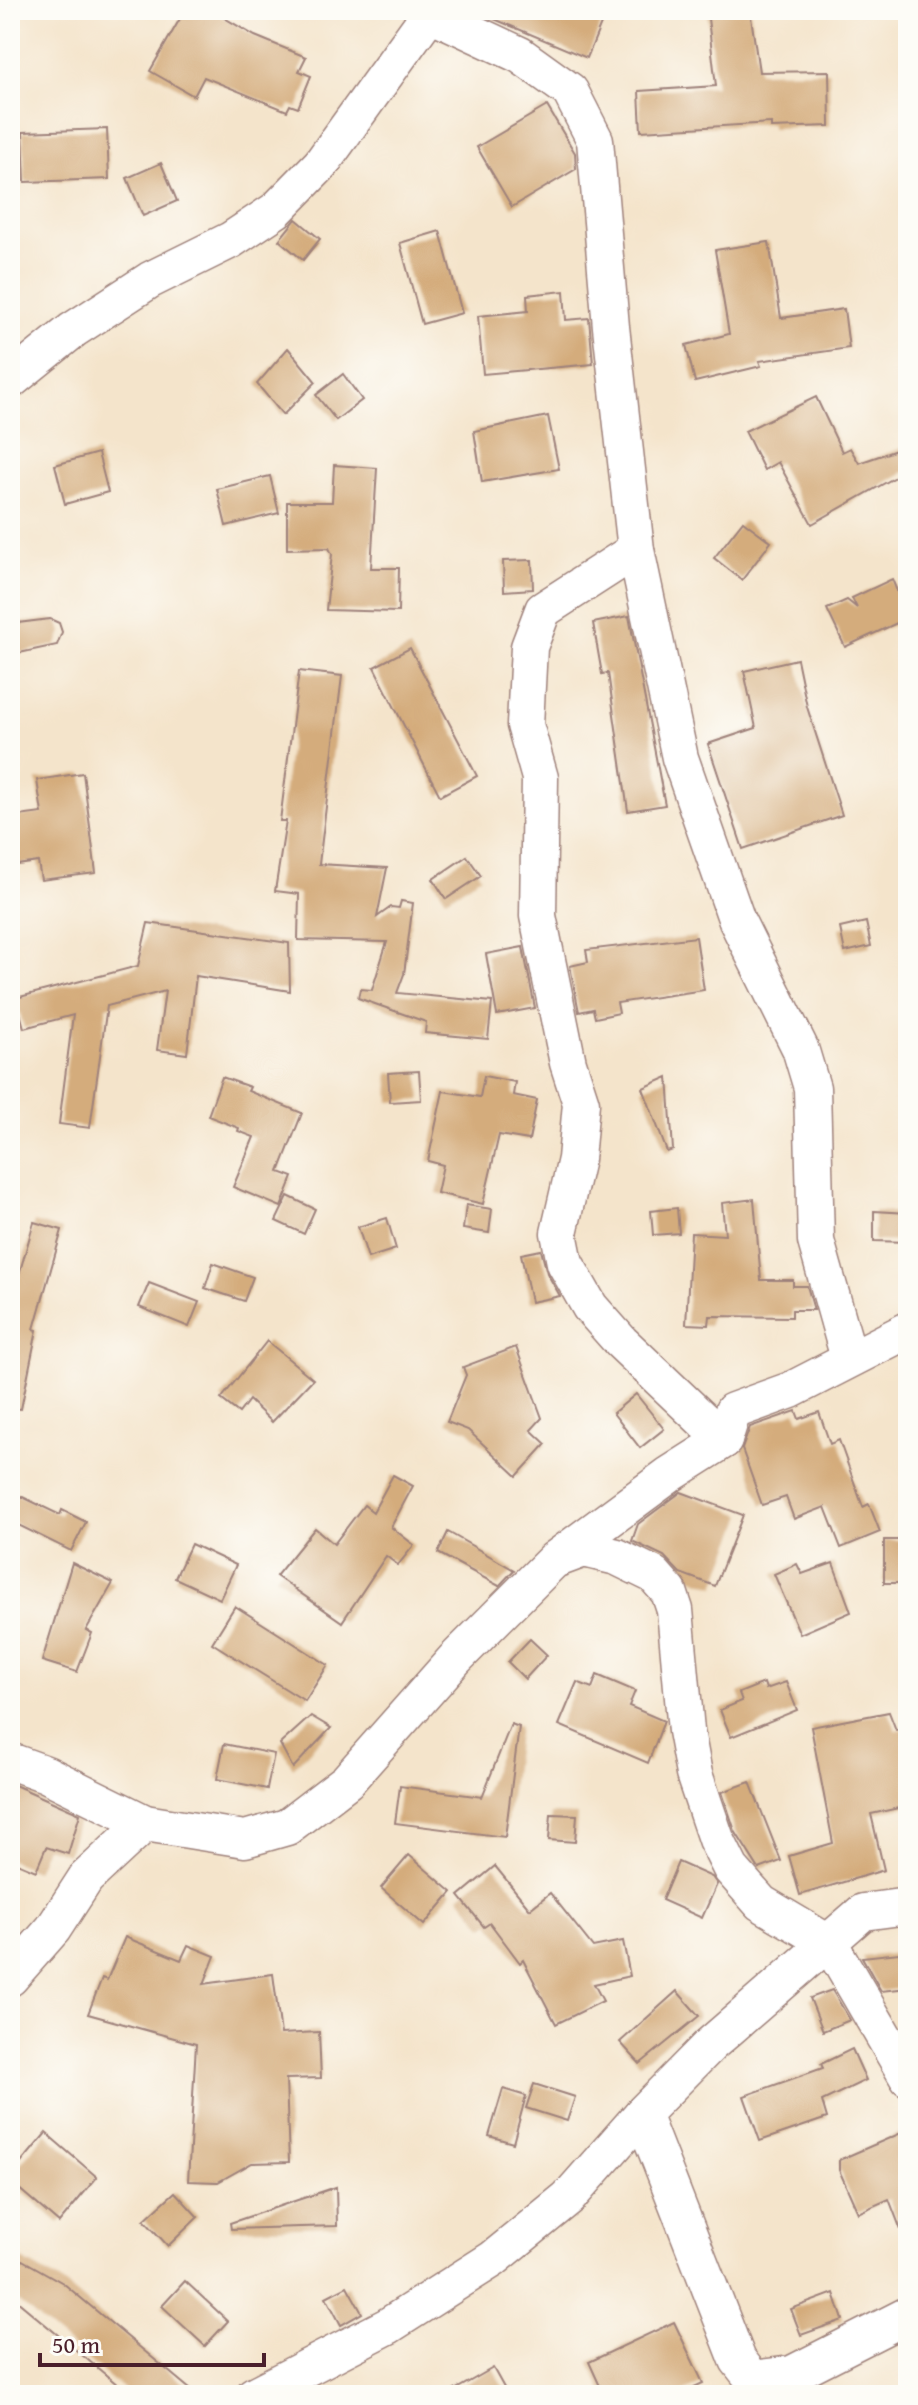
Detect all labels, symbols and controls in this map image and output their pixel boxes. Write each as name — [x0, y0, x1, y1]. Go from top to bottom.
scale bar — [40, 2317, 264, 2367]
text: 50 m — [52, 2327, 100, 2362]

